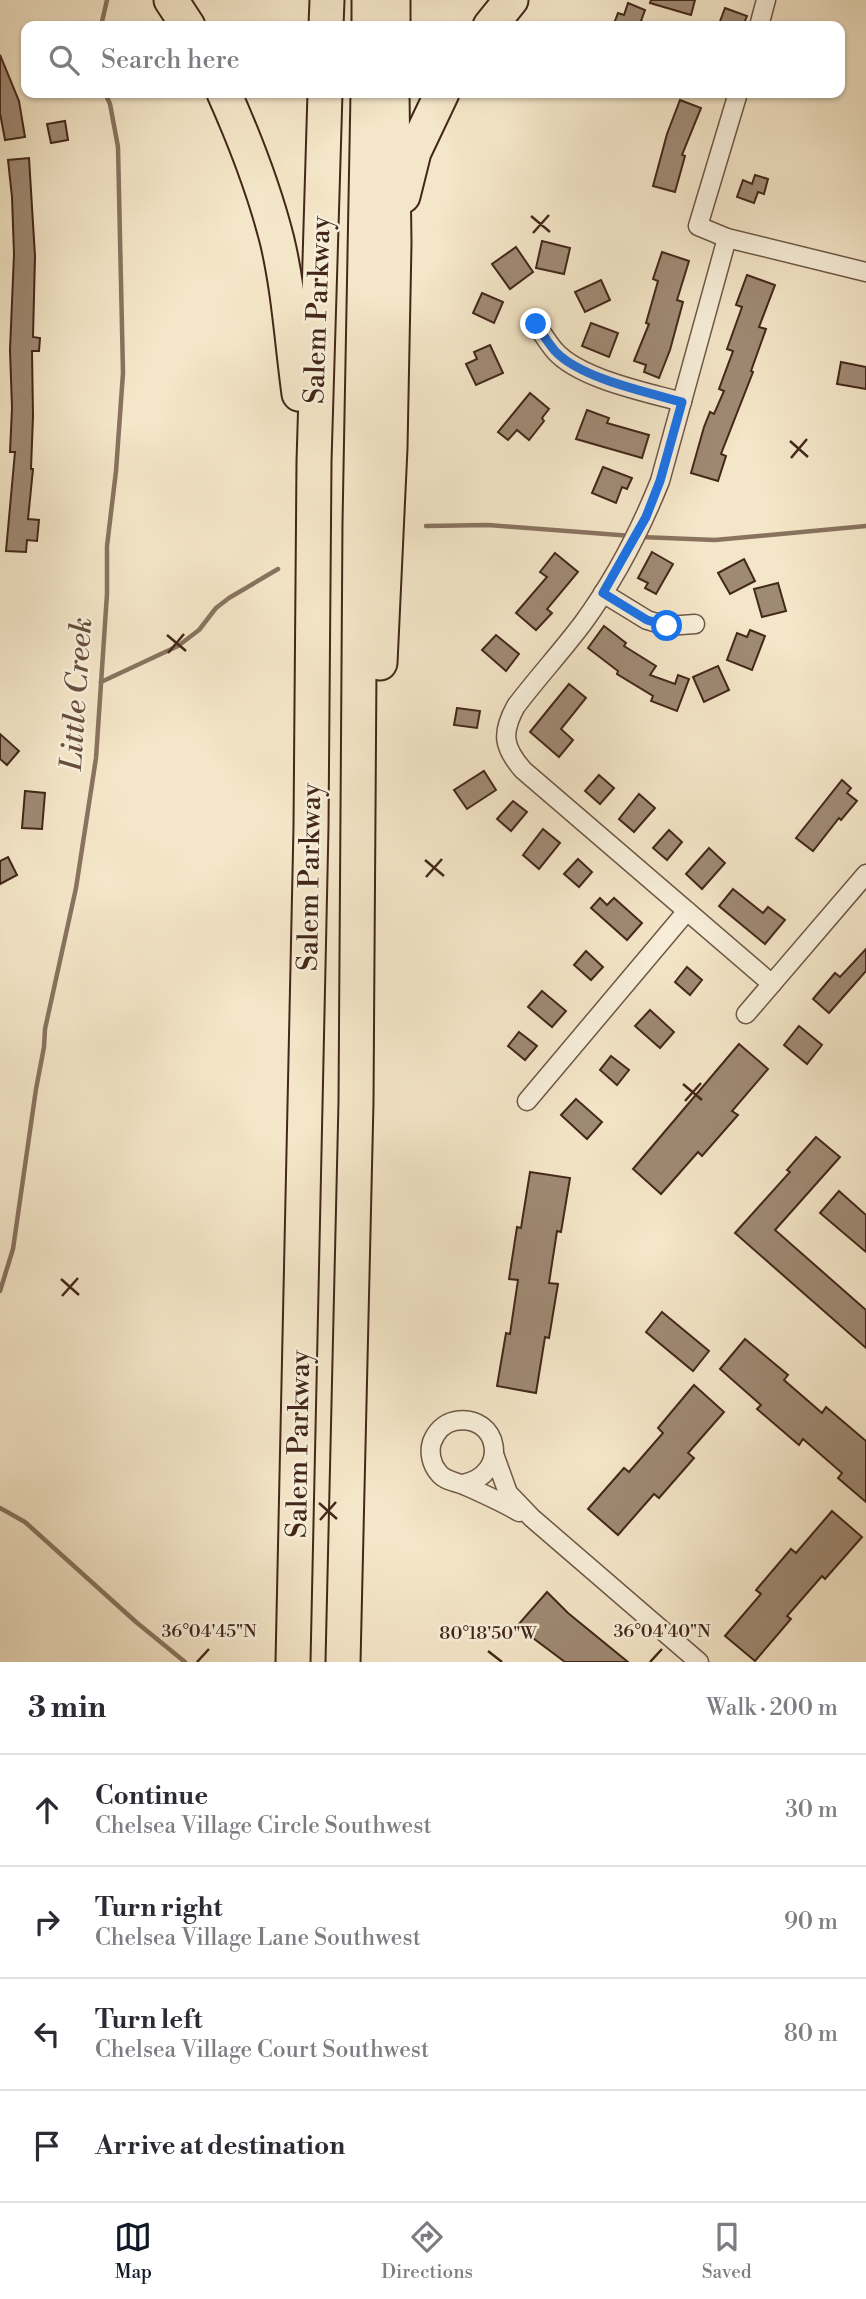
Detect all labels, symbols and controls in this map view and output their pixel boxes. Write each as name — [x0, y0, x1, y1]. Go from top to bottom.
search box — [21, 21, 845, 98]
icon: search — [45, 41, 83, 79]
text: Search here — [101, 44, 240, 76]
street label: Salem Parkway — [297, 215, 339, 405]
route end — [520, 308, 551, 339]
route start — [651, 610, 682, 641]
water label: Little Creek — [53, 616, 101, 773]
street label: Salem Parkway — [291, 782, 329, 971]
street label: Salem Parkway — [280, 1349, 318, 1538]
text: 36°04'45"N — [161, 1620, 257, 1643]
text: 36°04'40"N — [613, 1620, 711, 1643]
text: 80°18'50"W — [439, 1622, 537, 1645]
text: 3 min — [28, 1689, 106, 1727]
text: Walk · 200 m — [706, 1694, 838, 1722]
text: Continue — [95, 1780, 208, 1812]
icon: ahead — [28, 1791, 66, 1829]
text: 30 m — [785, 1796, 838, 1824]
text: Chelsea Village Circle Southwest — [95, 1812, 432, 1840]
text: Turn right — [95, 1892, 223, 1924]
icon: right — [28, 1903, 66, 1941]
text: 90 m — [784, 1908, 838, 1936]
text: Chelsea Village Lane Southwest — [95, 1924, 421, 1952]
text: Turn left — [95, 2004, 203, 2036]
icon: left — [28, 2015, 66, 2053]
text: 80 m — [784, 2020, 838, 2048]
text: Chelsea Village Court Southwest — [95, 2036, 429, 2064]
icon: arrive — [28, 2127, 66, 2165]
text: Arrive at destination — [95, 2130, 345, 2162]
tab: Map — [114, 2218, 152, 2284]
tab: Directions — [381, 2218, 473, 2284]
tab: Saved — [702, 2218, 752, 2284]

